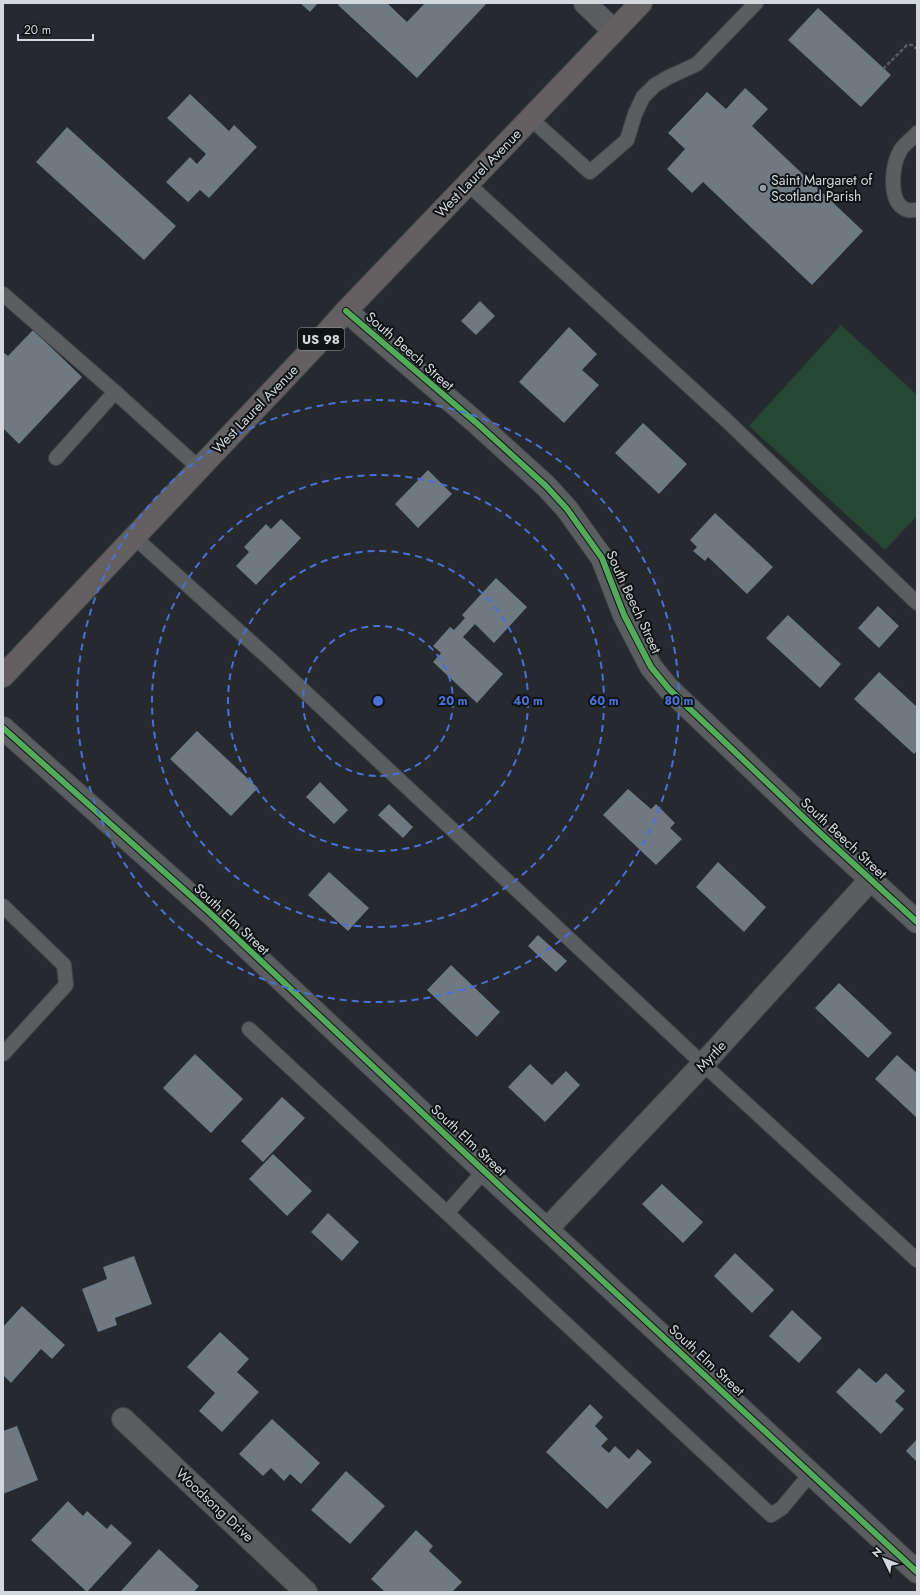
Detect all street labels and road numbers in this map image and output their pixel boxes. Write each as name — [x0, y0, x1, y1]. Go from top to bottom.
street label: West Laurel Avenue — [430, 124, 526, 222]
street label: South Beech Street — [361, 307, 459, 396]
road number: US 98 — [298, 328, 344, 350]
street label: West Laurel Avenue — [207, 360, 303, 458]
street label: South Beech Street — [601, 547, 667, 657]
street label: South Beech Street — [796, 793, 892, 884]
street label: South Elm Street — [190, 879, 275, 960]
street label: Myrtle — [691, 1036, 731, 1076]
street label: South Elm Street — [427, 1100, 512, 1181]
street label: South Elm Street — [665, 1320, 750, 1401]
street label: Woodsong Drive — [172, 1464, 258, 1546]

